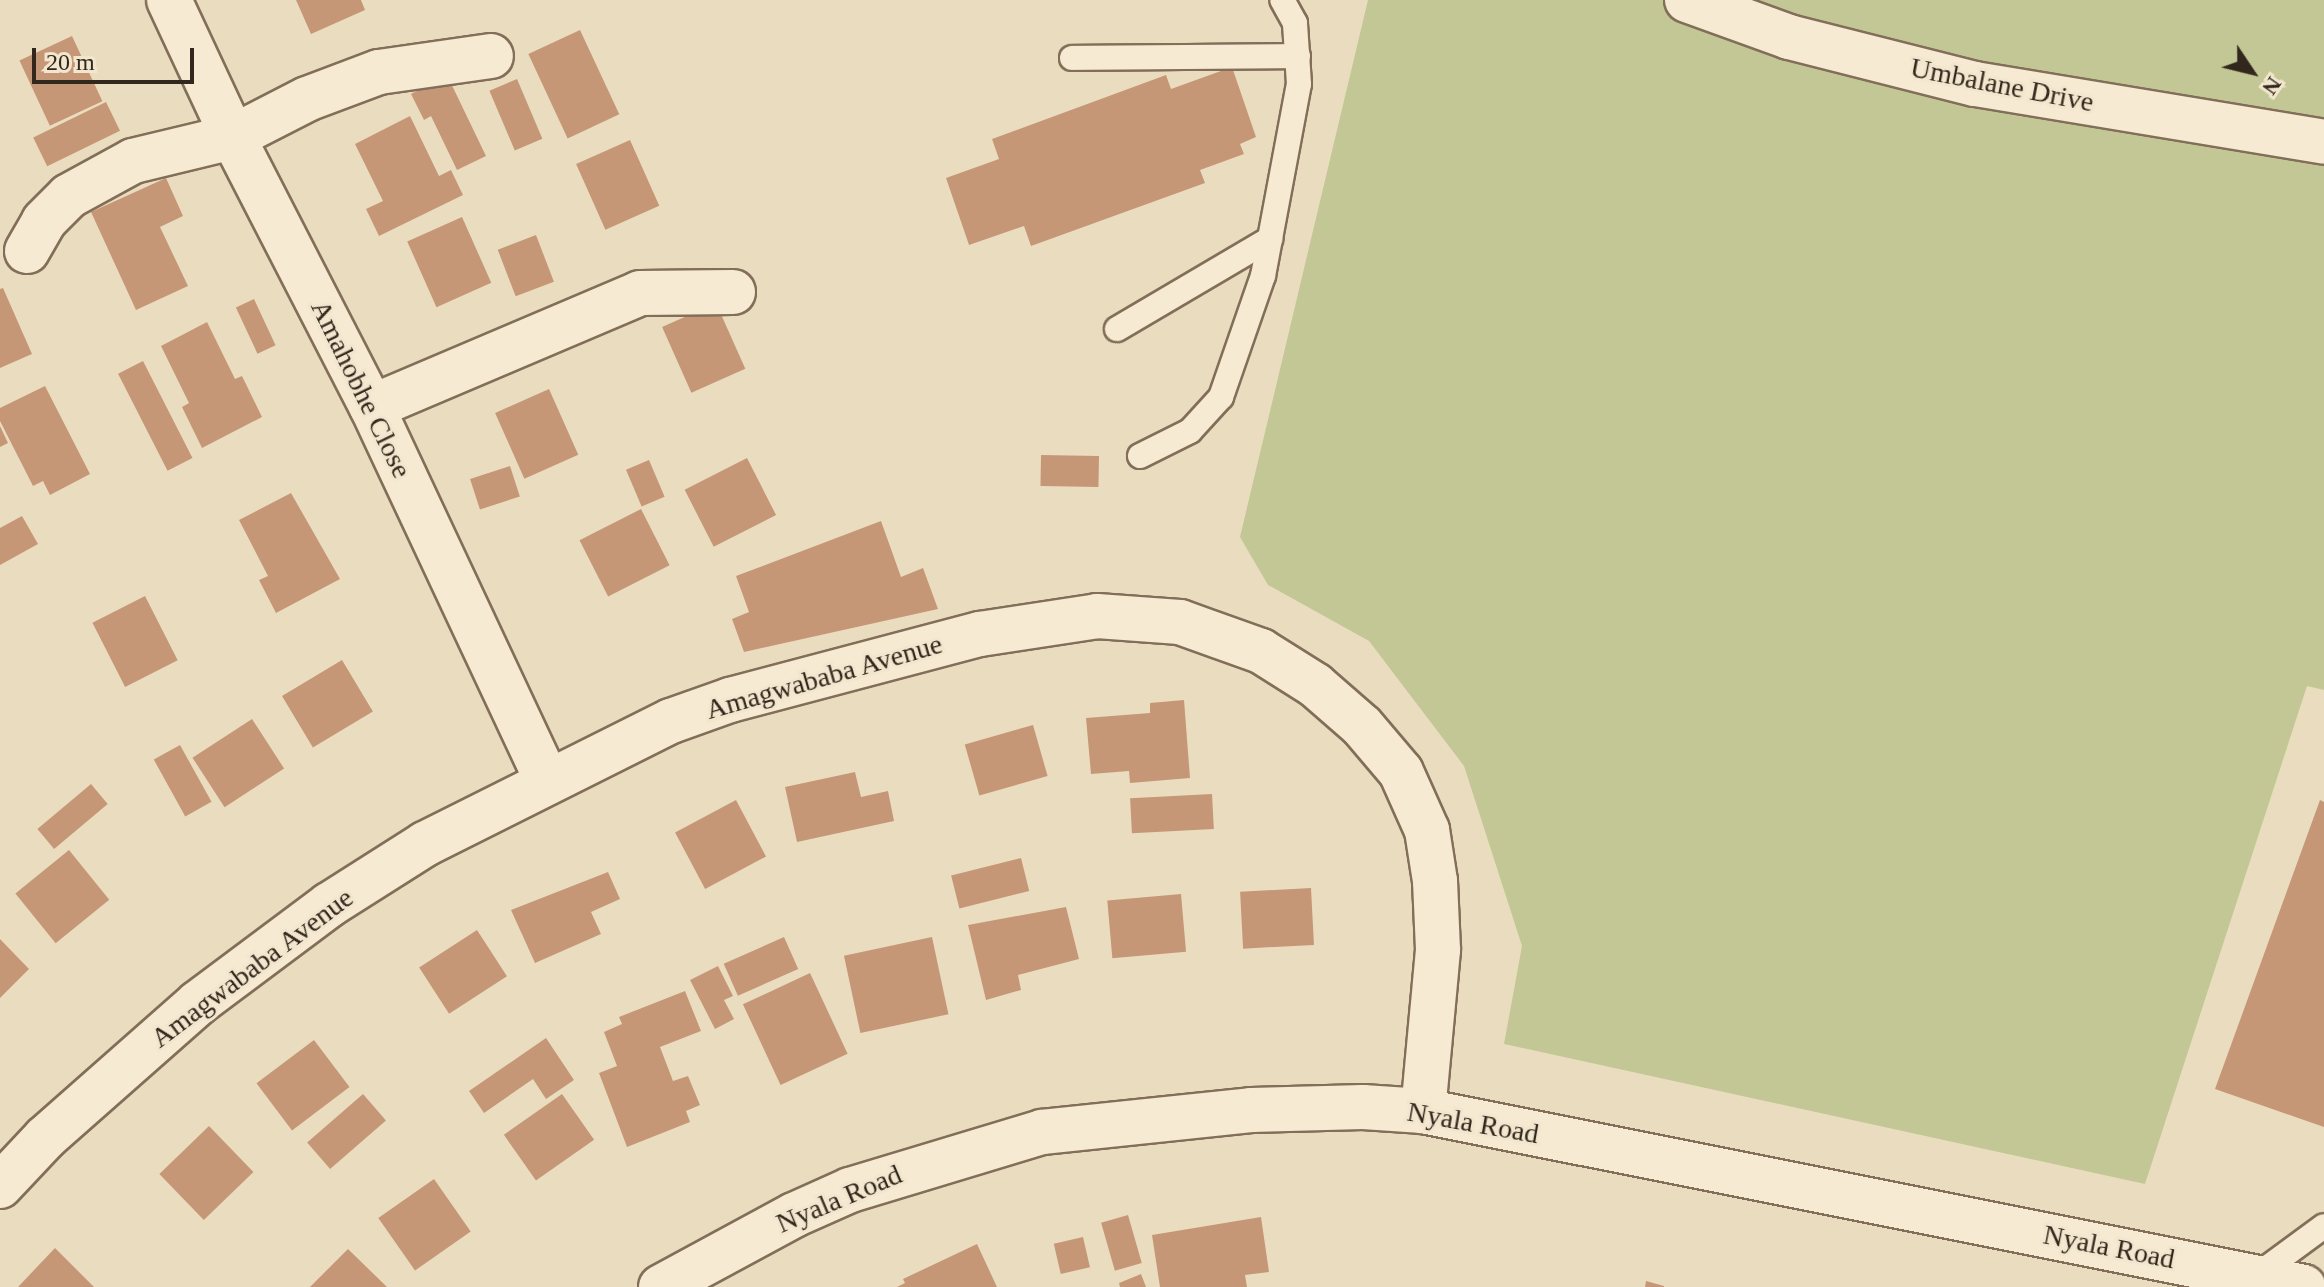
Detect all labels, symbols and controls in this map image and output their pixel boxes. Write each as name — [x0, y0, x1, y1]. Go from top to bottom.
scale bar — [36, 32, 198, 82]
north arrow — [2212, 32, 2292, 112]
text: 20 m — [46, 49, 95, 75]
street label: Umbalane Drive — [1908, 51, 2096, 119]
text: N — [2257, 72, 2287, 100]
street label: Amahobhe Close — [303, 295, 419, 483]
street label: Amagwababa Avenue — [701, 627, 947, 727]
street label: Amagwababa Avenue — [144, 881, 360, 1055]
street label: Nyala Road — [1405, 1095, 1541, 1151]
street label: Nyala Road — [771, 1158, 907, 1240]
street label: Nyala Road — [2041, 1218, 2177, 1276]

